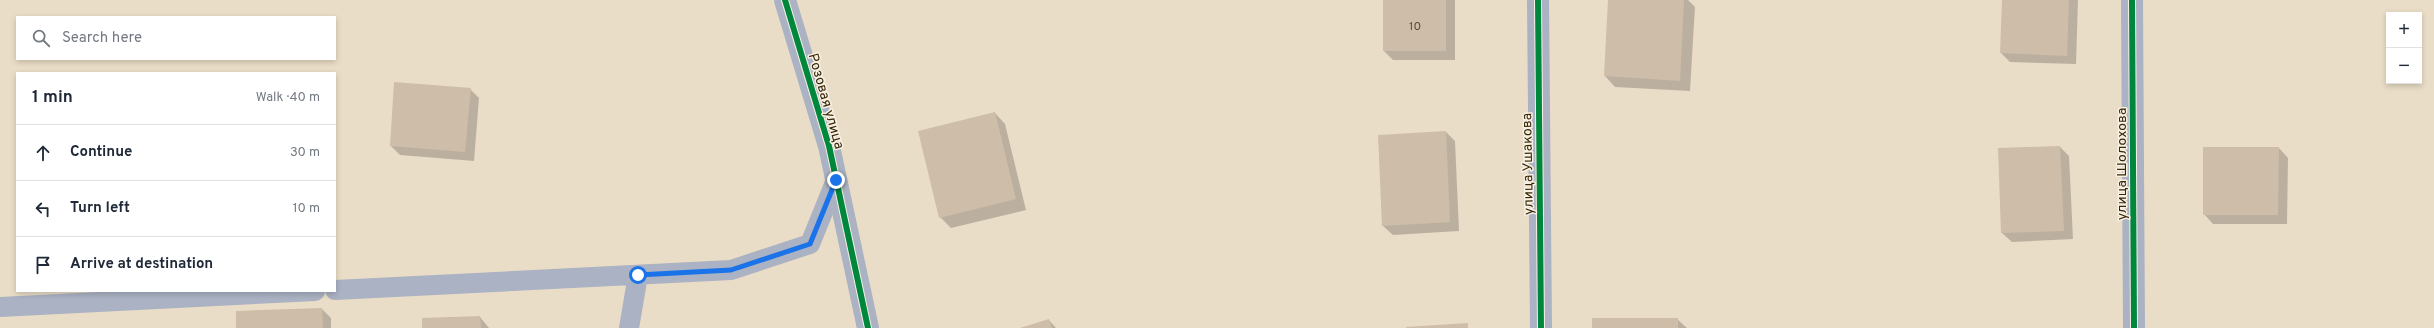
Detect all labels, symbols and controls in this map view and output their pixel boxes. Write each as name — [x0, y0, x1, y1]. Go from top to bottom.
map controls — [2386, 12, 2422, 84]
button: + — [2386, 12, 2422, 48]
search box — [16, 16, 336, 60]
house number: 10 — [1409, 19, 1421, 35]
icon: search — [30, 27, 52, 49]
text: Search here — [62, 29, 142, 48]
button: − — [2386, 48, 2422, 84]
street label: Розовая улица — [804, 52, 847, 151]
text: 1 min — [32, 87, 73, 109]
text: Walk · 40 m — [256, 90, 320, 106]
street label: улица Шолохова — [2114, 108, 2131, 220]
street label: улица Ушакова — [1519, 113, 1538, 215]
icon: ahead — [32, 142, 54, 164]
text: Continue — [70, 143, 132, 162]
text: 30 m — [290, 145, 320, 161]
route end — [827, 171, 845, 189]
icon: left — [32, 198, 54, 220]
text: Turn left — [70, 199, 130, 218]
text: 10 m — [293, 201, 320, 217]
icon: arrive — [32, 254, 54, 276]
text: Arrive at destination — [70, 255, 213, 274]
route start — [629, 266, 647, 284]

